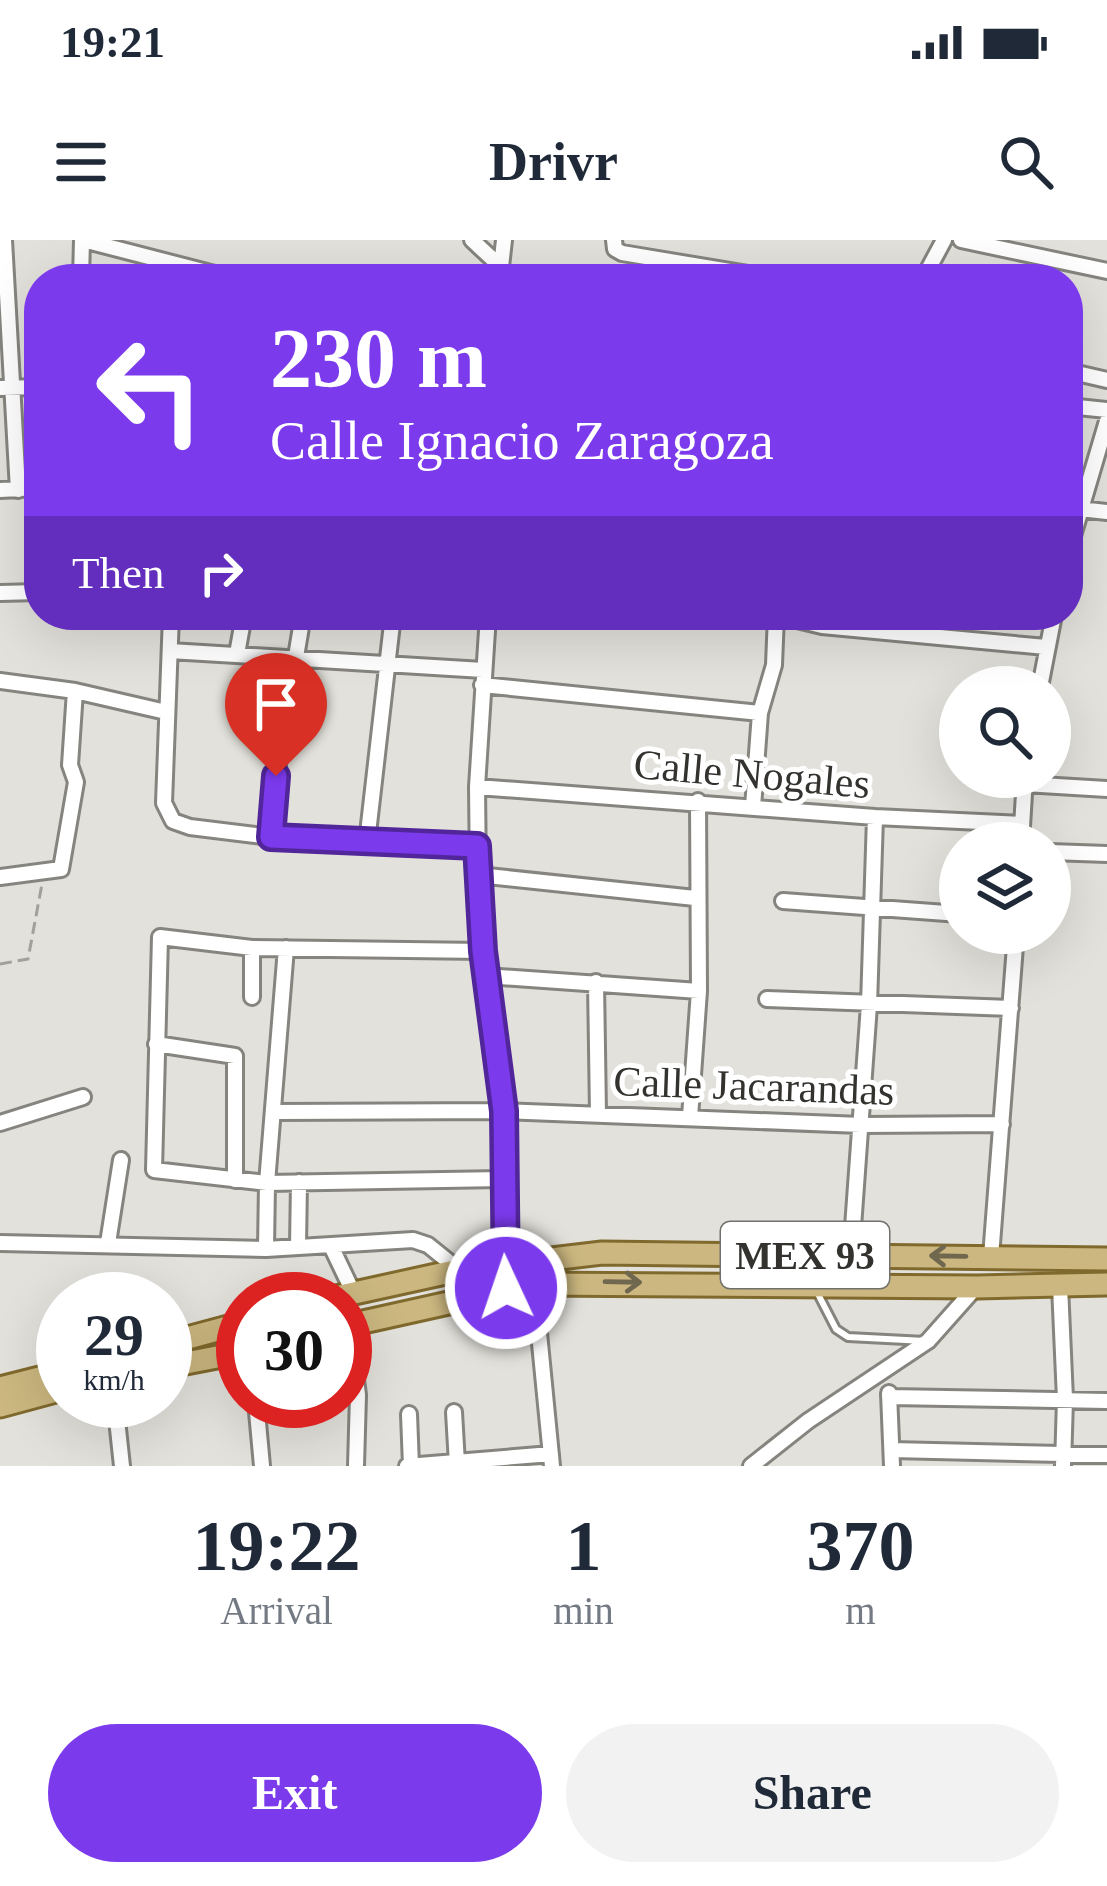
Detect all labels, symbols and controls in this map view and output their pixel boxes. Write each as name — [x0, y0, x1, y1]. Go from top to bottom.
text: 19:21 — [60, 17, 165, 67]
icon: menu — [48, 129, 114, 195]
icon: search — [993, 129, 1059, 195]
text: Drivr — [489, 132, 618, 192]
icon: left — [72, 312, 228, 468]
text: 230 m — [270, 312, 487, 405]
text: Calle Ignacio Zaragoza — [270, 411, 774, 471]
icon: right — [188, 540, 254, 606]
text: Then — [72, 548, 164, 598]
pin — [225, 653, 327, 776]
map controls — [939, 666, 1071, 954]
button: search — [939, 666, 1071, 798]
icon: arrive — [243, 671, 309, 737]
street label: Calle Nogales — [632, 741, 872, 807]
button: layers — [939, 822, 1071, 954]
street label: Calle Jacarandas — [613, 1058, 895, 1114]
road number: MEX 93 — [721, 1222, 889, 1288]
position arrow — [443, 1225, 569, 1351]
one-way arrow — [929, 1245, 968, 1267]
one-way arrow — [603, 1271, 642, 1294]
speed limit sign: 30 — [216, 1272, 372, 1428]
text: 29 — [84, 1302, 144, 1368]
text: km/h — [83, 1363, 145, 1396]
text: 19:22 — [193, 1506, 361, 1586]
text: 1 — [565, 1506, 601, 1586]
text: 370 — [806, 1506, 914, 1586]
text: Arrival — [220, 1589, 333, 1632]
text: min — [553, 1589, 614, 1632]
text: m — [845, 1589, 876, 1632]
button: Exit — [48, 1724, 542, 1862]
button: Share — [566, 1724, 1059, 1862]

